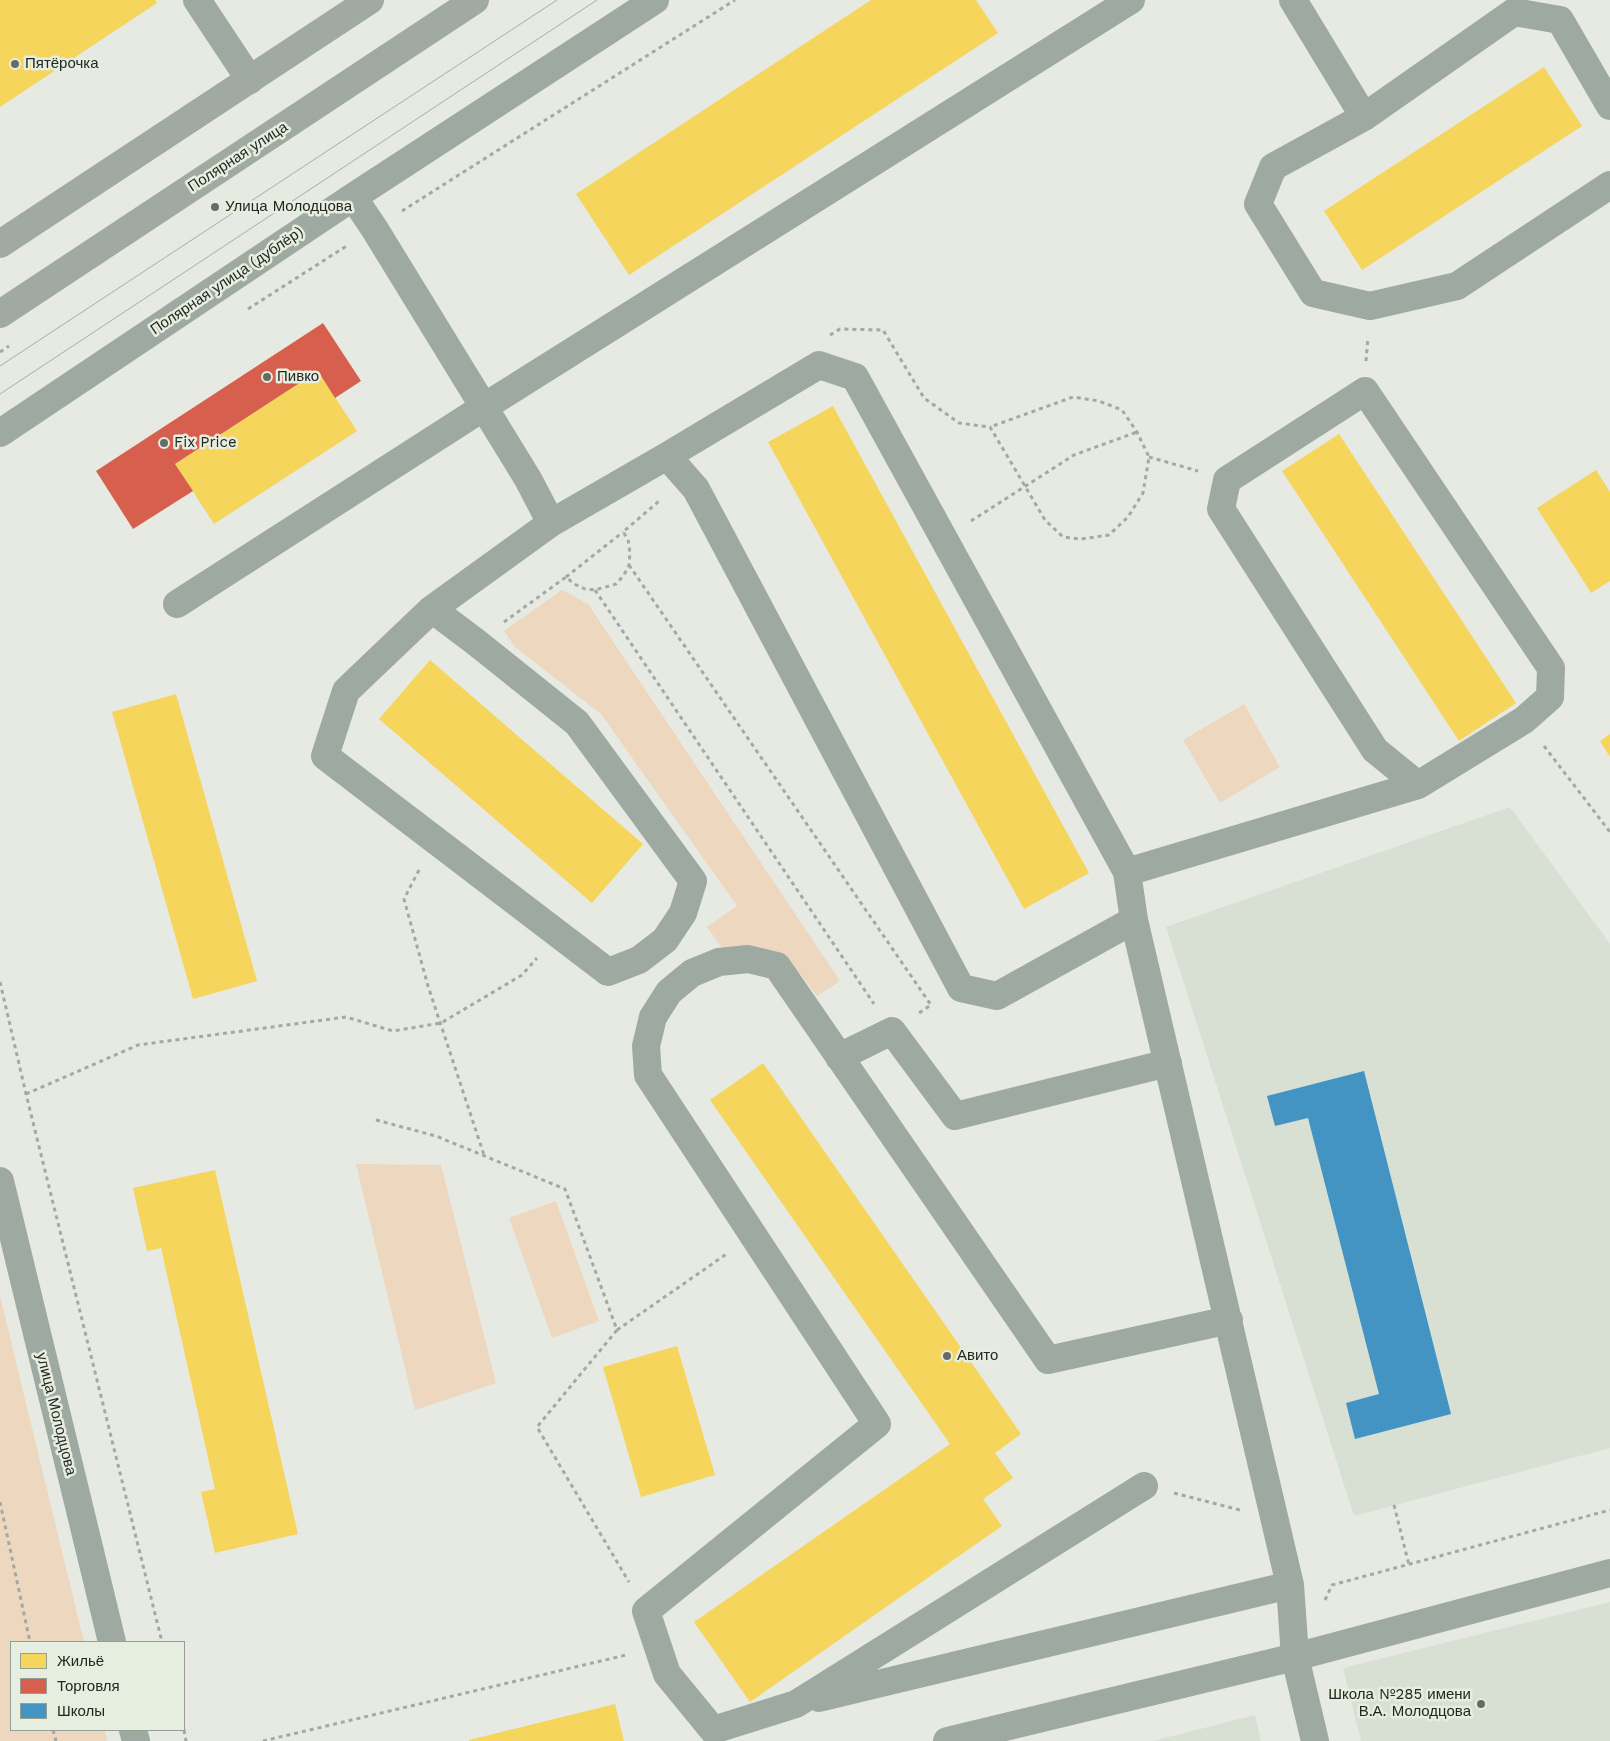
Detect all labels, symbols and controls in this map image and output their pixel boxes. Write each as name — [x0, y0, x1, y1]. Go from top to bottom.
place label: Пятёрочка — [25, 55, 99, 73]
marker: Пятёрочка — [9, 58, 21, 70]
street label: Полярная улица — [185, 118, 291, 196]
place label: Улица Молодцова — [225, 198, 352, 216]
marker: Улица Молодцова — [209, 201, 221, 213]
street label: Полярная улица (дублёр) — [147, 223, 307, 339]
place label: Пивко — [277, 368, 319, 386]
marker: Пивко — [261, 371, 273, 383]
place label: Fix Price — [174, 434, 237, 452]
marker: Fix Price — [158, 437, 170, 449]
place label: Авито — [957, 1347, 998, 1365]
marker: Авито — [941, 1350, 953, 1362]
street label: улица Молодцова — [32, 1351, 80, 1477]
legend — [10, 1641, 185, 1731]
text: Жильё — [57, 1652, 104, 1670]
text: Торговля — [57, 1677, 120, 1695]
place label: Школа №285 имени В.А. Молодцова — [1328, 1686, 1471, 1721]
marker: Школа №285 имени В.А. Молодцова — [1475, 1698, 1487, 1710]
text: Школы — [57, 1702, 105, 1720]

